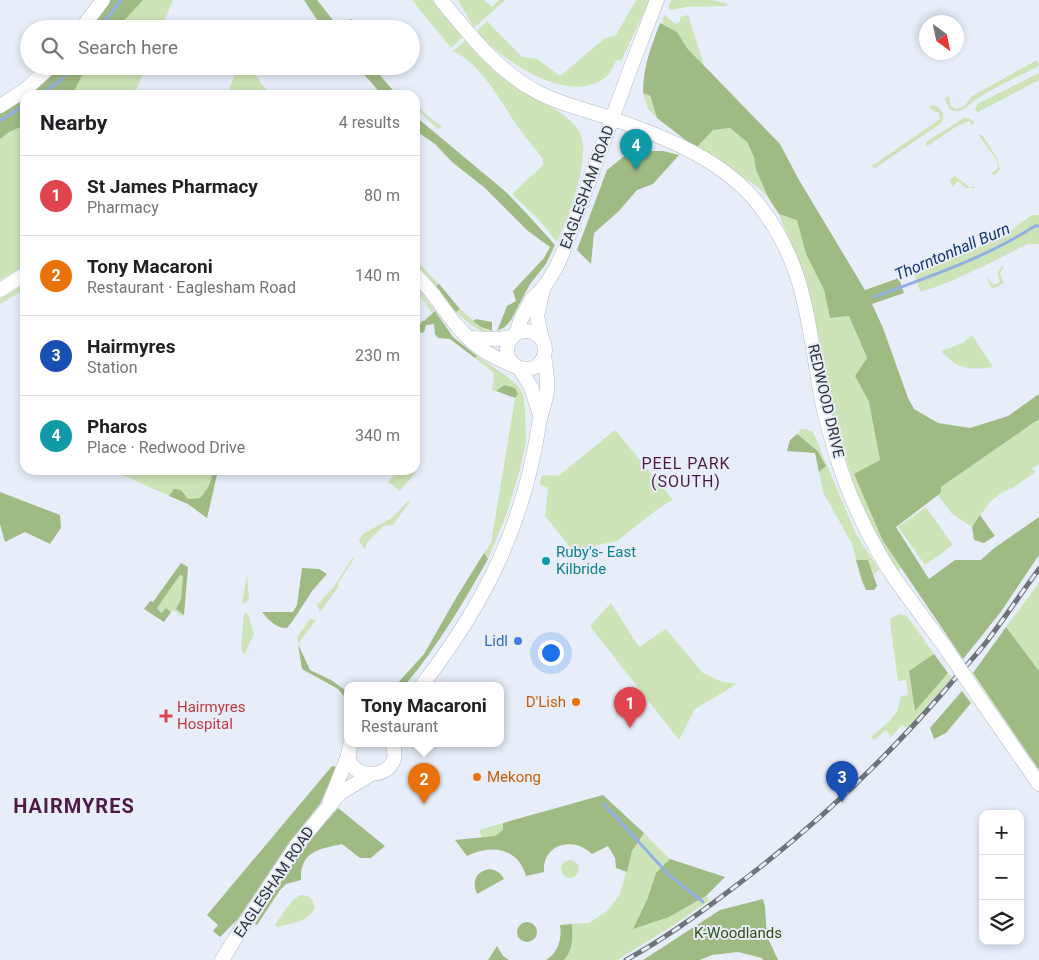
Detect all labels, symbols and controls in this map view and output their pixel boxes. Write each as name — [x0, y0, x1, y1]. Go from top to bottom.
north arrow — [919, 15, 964, 60]
search box — [20, 20, 420, 75]
icon: search — [38, 34, 66, 62]
text: Search here — [78, 36, 178, 59]
text: Nearby — [40, 111, 107, 135]
text: 4 results — [339, 113, 400, 132]
street label: EAGLESHAM ROAD — [556, 123, 618, 251]
pin: 4 — [620, 129, 652, 170]
text: St James Pharmacy — [87, 175, 258, 198]
text: 1 — [51, 186, 61, 205]
text: 80 m — [364, 186, 400, 205]
text: Pharmacy — [87, 198, 159, 217]
water label: Thorntonhall Burn — [892, 219, 1013, 284]
text: Tony Macaroni — [87, 255, 213, 278]
text: 2 — [51, 266, 61, 285]
text: 140 m — [355, 266, 400, 285]
text: Restaurant · Eaglesham Road — [87, 278, 296, 297]
text: Hairmyres — [87, 335, 175, 358]
street label: REDWOOD DRIVE — [804, 342, 848, 460]
text: 3 — [51, 346, 61, 365]
text: 230 m — [355, 346, 400, 365]
text: Station — [87, 358, 138, 377]
text: Pharos — [87, 415, 147, 438]
text: 4 — [51, 426, 61, 445]
text: 340 m — [355, 426, 400, 445]
text: Place · Redwood Drive — [87, 438, 245, 457]
district label: PEEL PARK (SOUTH) — [641, 454, 731, 491]
place label: Ruby's- East Kilbride — [556, 543, 636, 578]
marker: Ruby's- East Kilbride — [540, 555, 552, 567]
place label: Lidl — [484, 632, 508, 650]
marker: Lidl — [512, 635, 524, 647]
your location — [538, 640, 564, 666]
popup — [344, 682, 504, 747]
pin: 1 — [614, 687, 646, 728]
place label: D'Lish — [526, 693, 566, 711]
text: Tony Macaroni — [361, 694, 487, 717]
marker: D'Lish — [570, 696, 582, 708]
place label: Hairmyres Hospital — [177, 698, 245, 733]
marker: Hairmyres Hospital — [159, 709, 173, 723]
text: Restaurant — [361, 717, 438, 736]
pin: 3 — [826, 761, 858, 802]
pin: 2 — [408, 763, 440, 804]
place label: Mekong — [487, 768, 541, 786]
marker: Mekong — [471, 771, 483, 783]
district label: HAIRMYRES — [13, 794, 135, 818]
map controls — [979, 810, 1024, 945]
button: + — [979, 810, 1024, 855]
street label: EAGLESHAM ROAD — [230, 823, 318, 941]
button: − — [979, 855, 1024, 900]
button: layers — [979, 900, 1024, 945]
park label: K-Woodlands — [694, 924, 782, 942]

